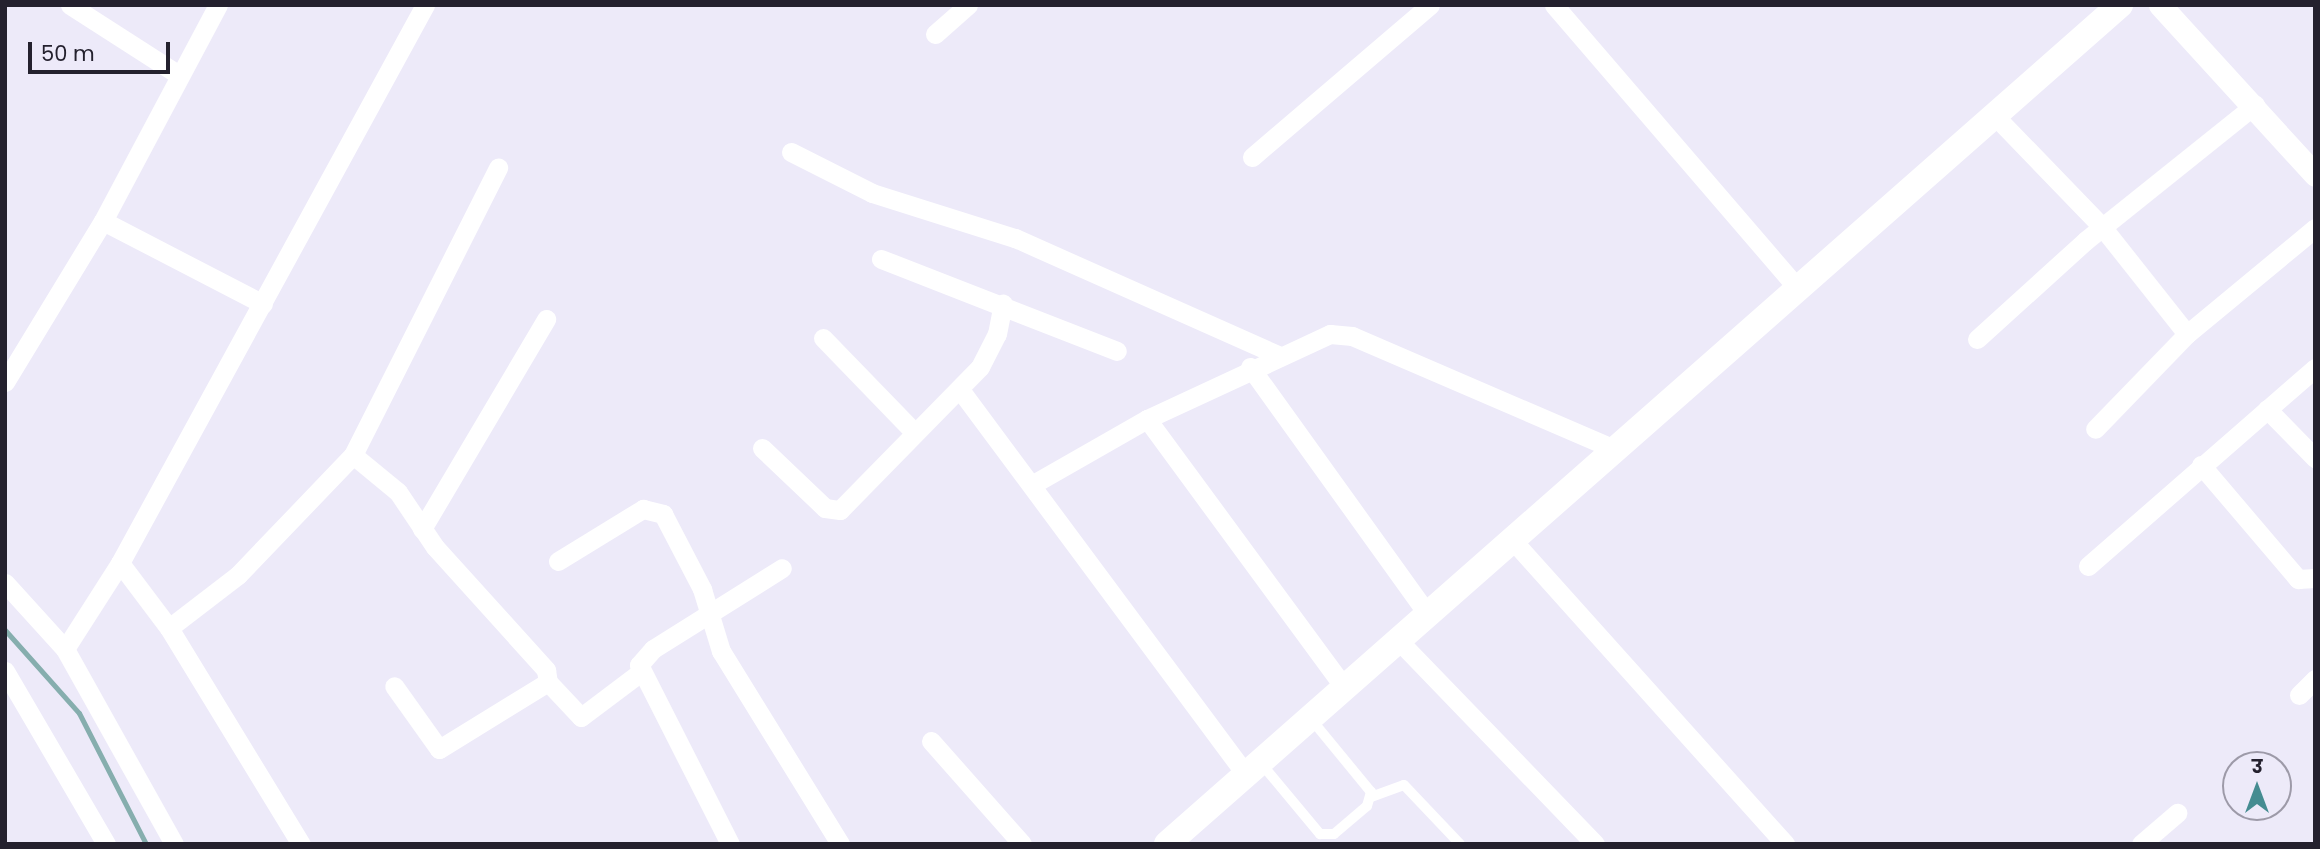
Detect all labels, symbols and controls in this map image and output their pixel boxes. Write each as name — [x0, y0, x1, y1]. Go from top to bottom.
scale bar — [32, 28, 173, 72]
text: 50 m — [41, 39, 95, 68]
north arrow — [2222, 751, 2292, 821]
text: उ — [2252, 753, 2262, 780]

